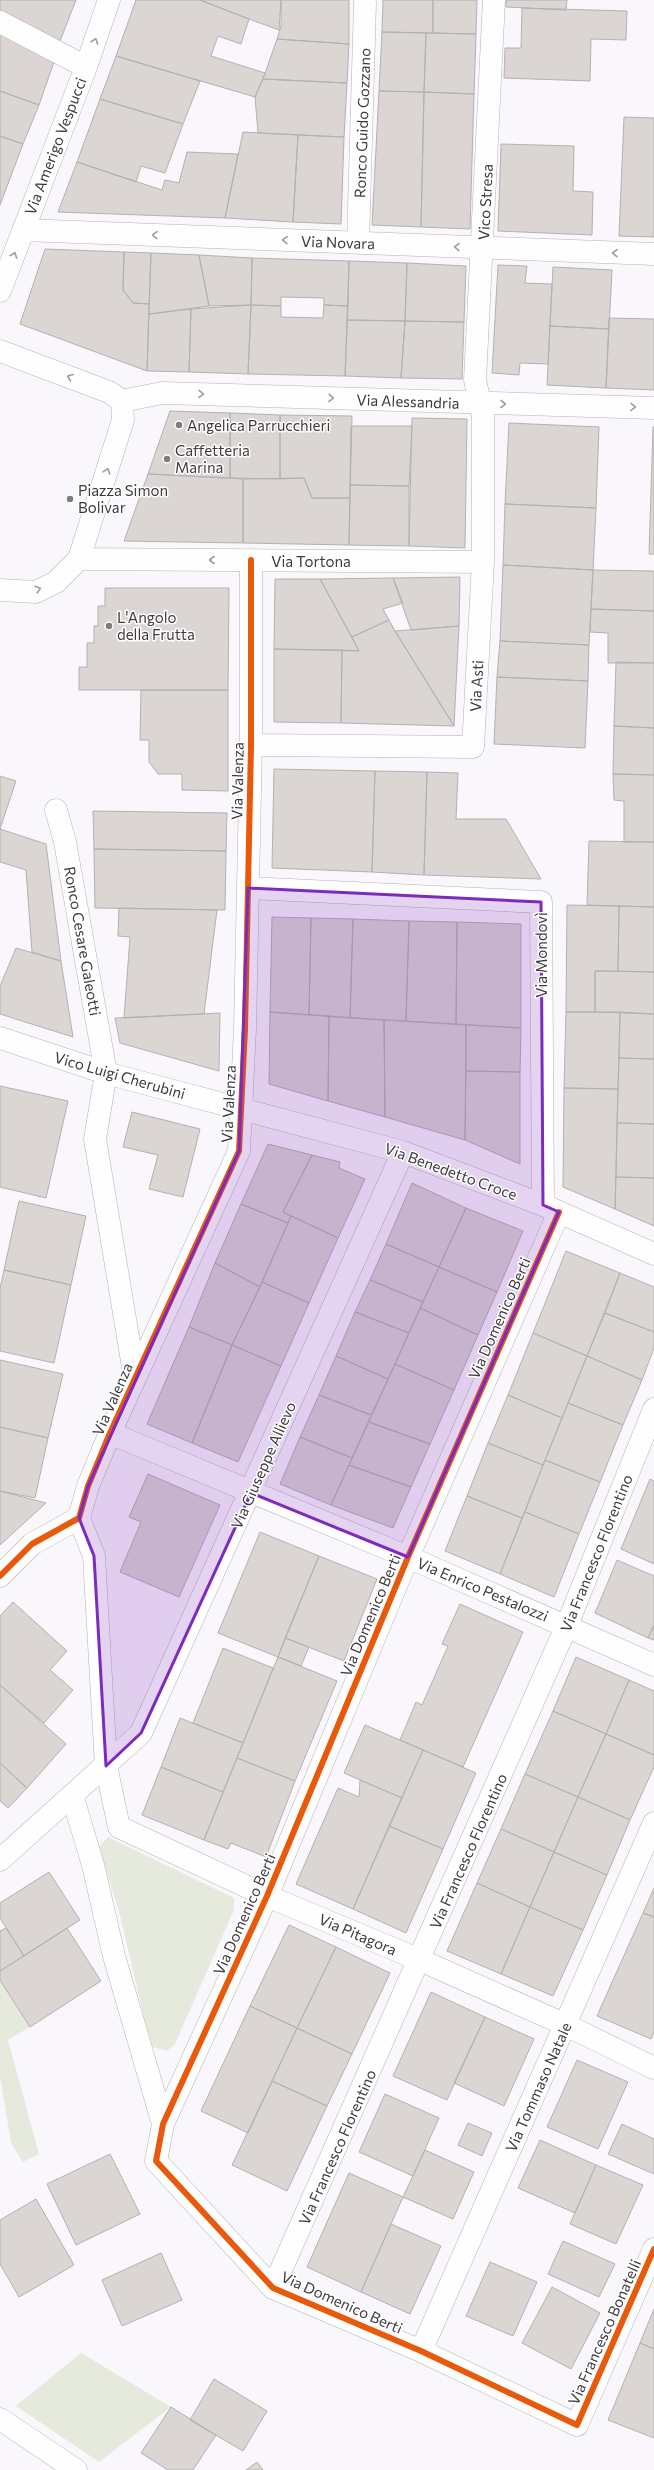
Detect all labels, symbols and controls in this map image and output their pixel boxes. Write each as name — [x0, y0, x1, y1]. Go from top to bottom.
one-way arrow — [90, 38, 98, 45]
street label: Ronco Guido Gozzano — [350, 48, 374, 198]
street label: Via Amerigo Vespucci — [20, 75, 90, 217]
street label: Vico Stresa — [474, 163, 496, 241]
one-way arrow — [152, 231, 158, 239]
street label: Via Novara — [301, 232, 375, 252]
one-way arrow — [282, 236, 288, 244]
one-way arrow — [454, 242, 460, 251]
one-way arrow — [612, 248, 618, 257]
one-way arrow — [9, 251, 17, 258]
one-way arrow — [67, 374, 74, 382]
one-way arrow — [198, 390, 204, 399]
street label: Via Alessandria — [356, 390, 460, 412]
one-way arrow — [328, 394, 334, 403]
one-way arrow — [500, 399, 506, 408]
one-way arrow — [630, 403, 636, 412]
place label: Angelica Parrucchieri — [187, 416, 330, 434]
marker: Angelica Parrucchieri — [174, 420, 184, 430]
place label: Caffetteria Marina — [175, 441, 250, 476]
marker: Caffetteria Marina — [162, 454, 172, 464]
one-way arrow — [102, 468, 111, 475]
place label: Piazza Simon Bolivar — [78, 481, 168, 516]
marker: Piazza Simon Bolivar — [65, 494, 75, 504]
street label: Via Tortona — [271, 552, 351, 570]
one-way arrow — [209, 556, 215, 564]
one-way arrow — [35, 586, 42, 594]
place label: L'Angolo della Frutta — [117, 608, 195, 643]
marker: L'Angolo della Frutta — [104, 621, 114, 631]
street label: Via Asti — [466, 660, 486, 712]
street label: Via Valenza — [227, 742, 247, 820]
street label: Ronco Cesare Galeotti — [61, 865, 105, 1017]
street label: Via Mondovì — [532, 912, 550, 998]
street label: Vico Luigi Cherubini — [52, 1048, 188, 1102]
street label: Via Valenza — [217, 1065, 239, 1143]
street label: Via Benedetto Croce — [382, 1139, 520, 1203]
street label: Via Domenico Berti — [464, 1254, 534, 1382]
street label: Via Valenza — [88, 1360, 136, 1438]
street label: Via Giuseppe Allievo — [227, 1399, 299, 1531]
street label: Via Francesco Florentino — [556, 1472, 636, 1634]
street label: Via Domenico Berti — [336, 1551, 404, 1679]
street label: Via Enrico Pestalozzi — [415, 1553, 551, 1625]
street label: Via Francesco Florentino — [426, 1771, 510, 1931]
street label: Via Domenico Berti — [209, 1850, 279, 1978]
street label: Via Pitagora — [316, 1910, 400, 1958]
street label: Via Tommaso Natale — [501, 2019, 575, 2155]
street label: Via Francesco Florentino — [295, 2067, 379, 2227]
street label: Via Francesco Bonatelli — [564, 2256, 644, 2408]
street label: Via Domenico Berti — [278, 2267, 406, 2337]

